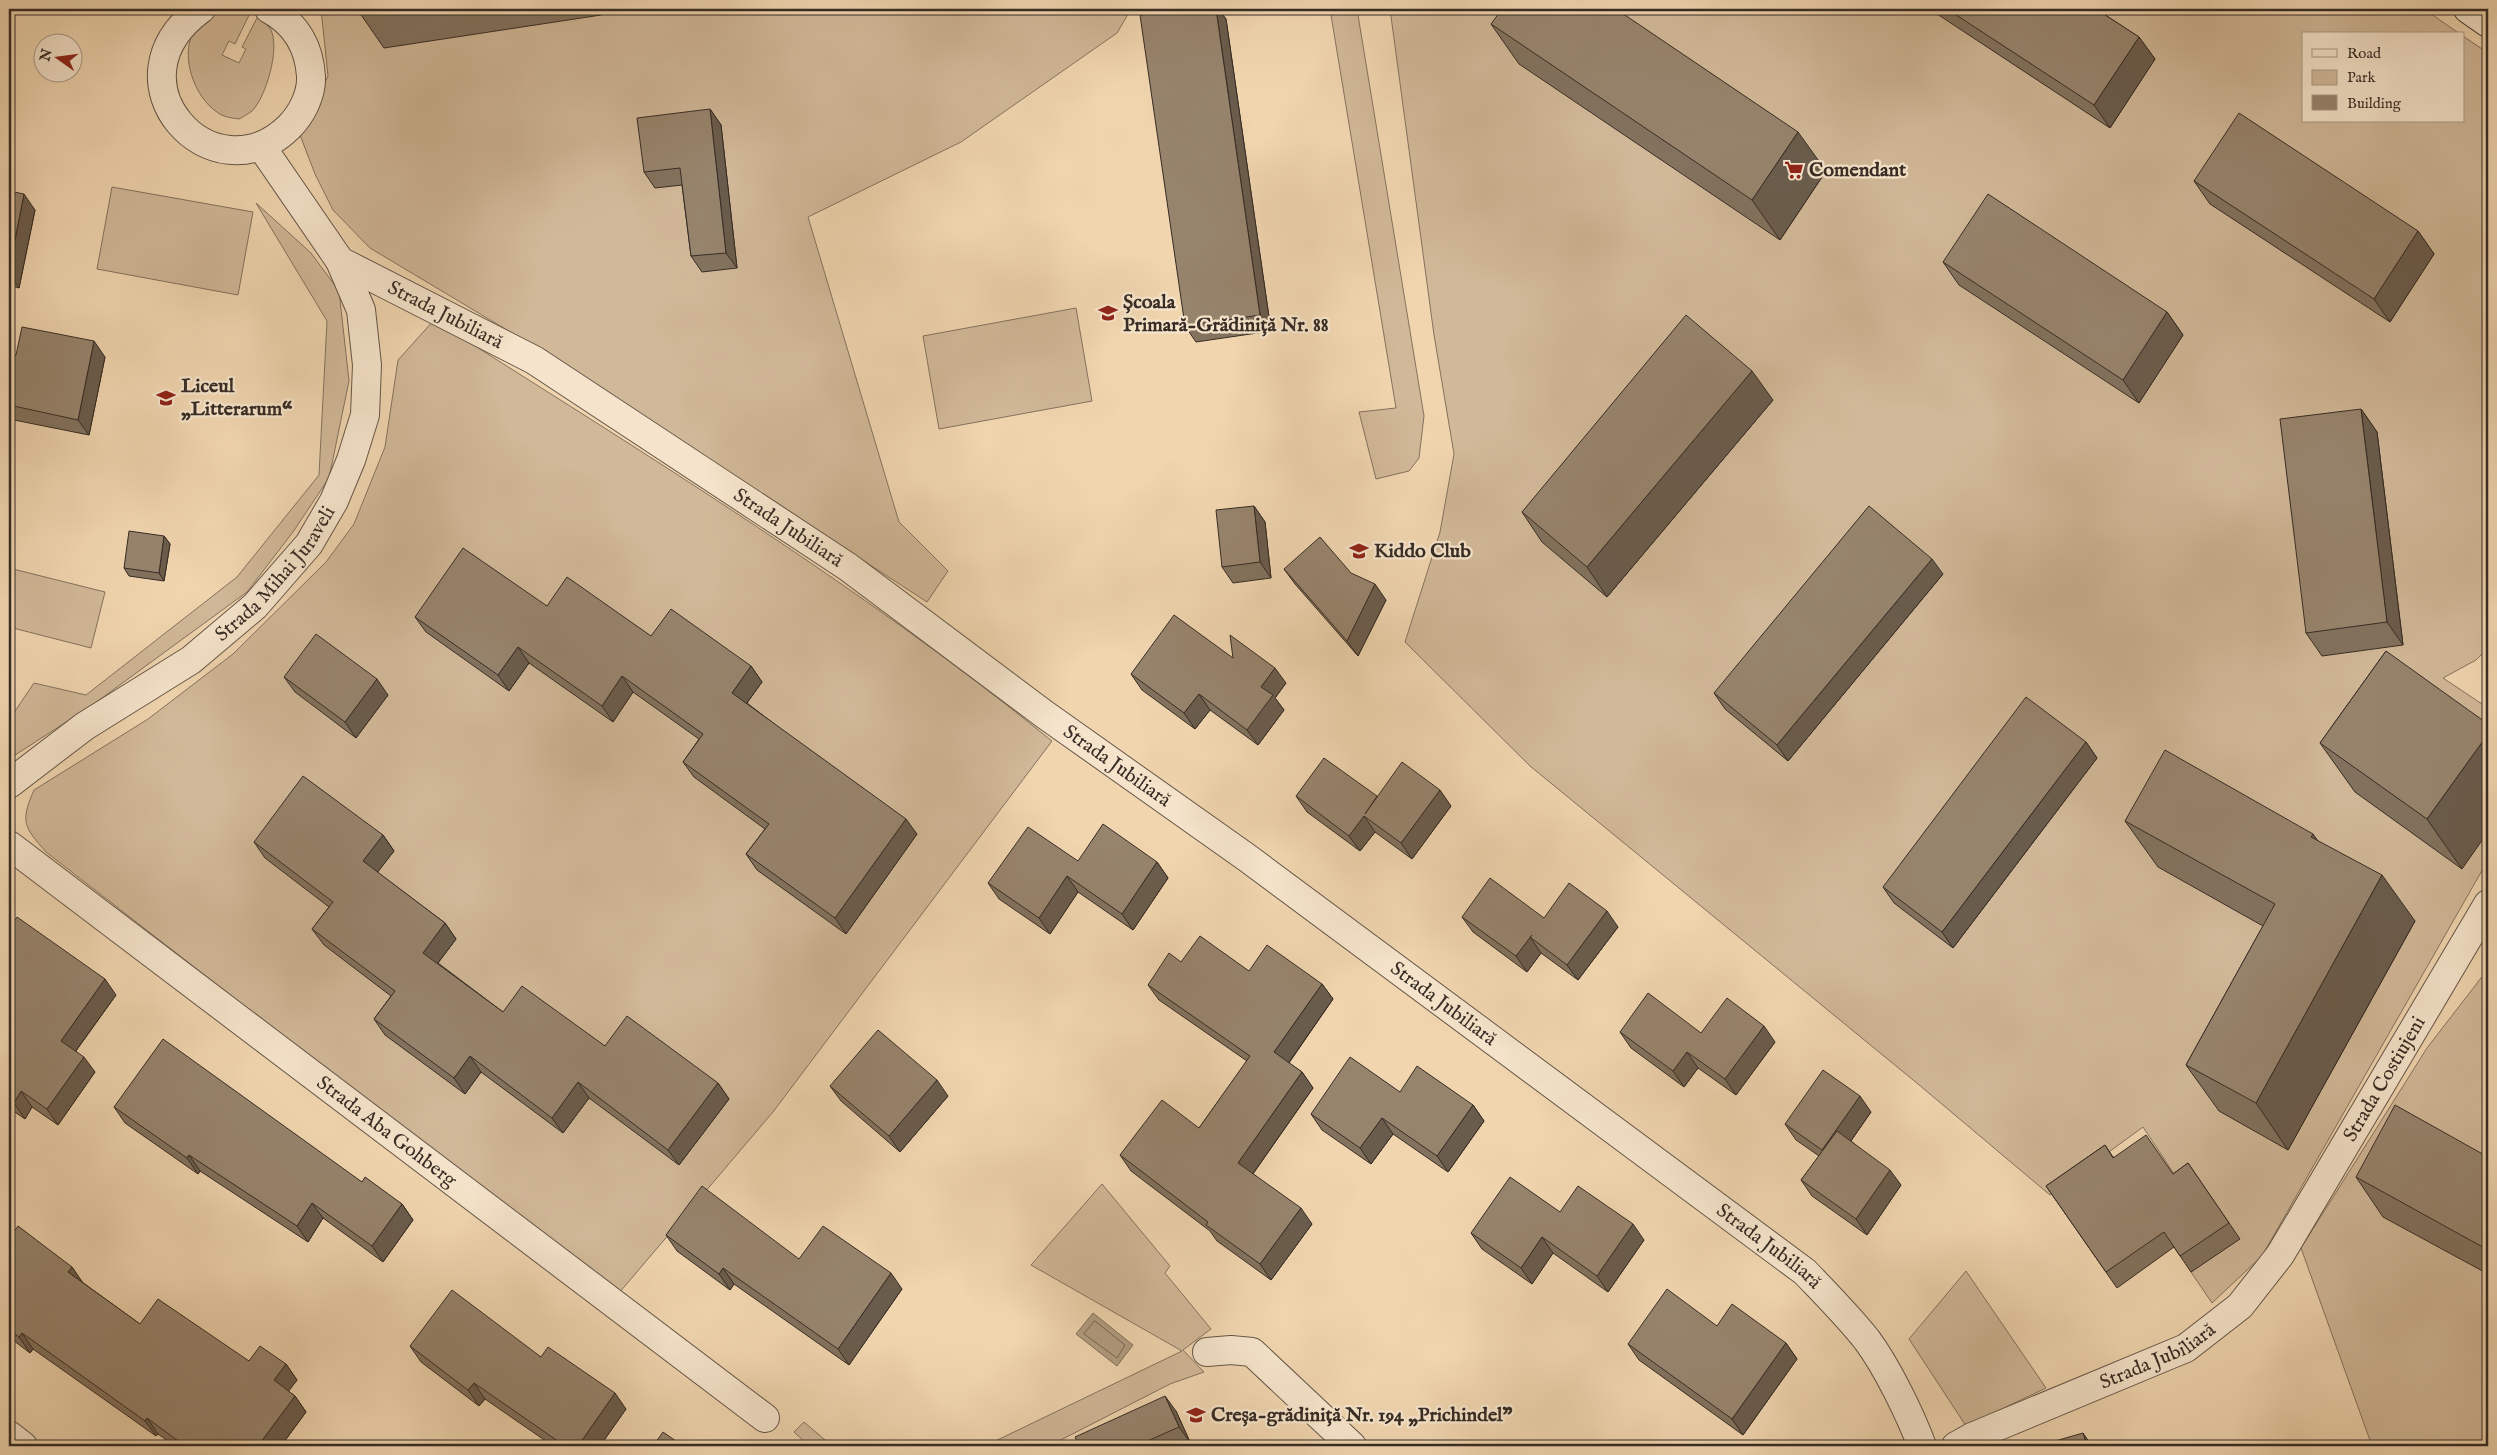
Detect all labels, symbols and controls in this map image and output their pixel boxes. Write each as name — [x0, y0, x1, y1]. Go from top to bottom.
north arrow — [32, 32, 82, 82]
legend — [2302, 32, 2464, 122]
text: Road — [2347, 44, 2382, 63]
text: N — [36, 47, 57, 64]
text: Park — [2347, 68, 2377, 87]
text: Building — [2347, 94, 2402, 113]
place label: Comendant — [1809, 158, 1906, 183]
supermarket icon: Comendant — [1783, 159, 1805, 181]
street label: Strada Jubiliară — [384, 275, 508, 355]
place label: Școala Primară-Grădiniță Nr. 88 — [1123, 290, 1329, 338]
school or university icon: Școala Primară-Grădiniță Nr. 88 — [1097, 302, 1119, 324]
place label: Liceul „Litterarum“ — [181, 374, 292, 422]
school or university icon: Liceul „Litterarum“ — [155, 387, 177, 409]
street label: Strada Jubiliară — [729, 482, 848, 573]
street label: Strada Mihai Juraveli — [210, 501, 341, 647]
place label: Kiddo Club — [1374, 539, 1471, 564]
school or university icon: Kiddo Club — [1348, 540, 1370, 562]
street label: Strada Jubiliară — [1058, 719, 1176, 813]
street label: Strada Jubiliară — [1385, 956, 1502, 1052]
street label: Strada Costiujeni — [2338, 1012, 2431, 1146]
street label: Strada Aba Gohberg — [312, 1070, 463, 1193]
street label: Strada Jubiliară — [1711, 1198, 1827, 1295]
street label: Strada Jubiliară — [2096, 1317, 2221, 1395]
place label: Creșa-grădiniță Nr. 194 „Prichindel” — [1211, 1403, 1513, 1428]
school or university icon: Creșa-grădiniță Nr. 194 „Prichindel” — [1185, 1404, 1207, 1426]

